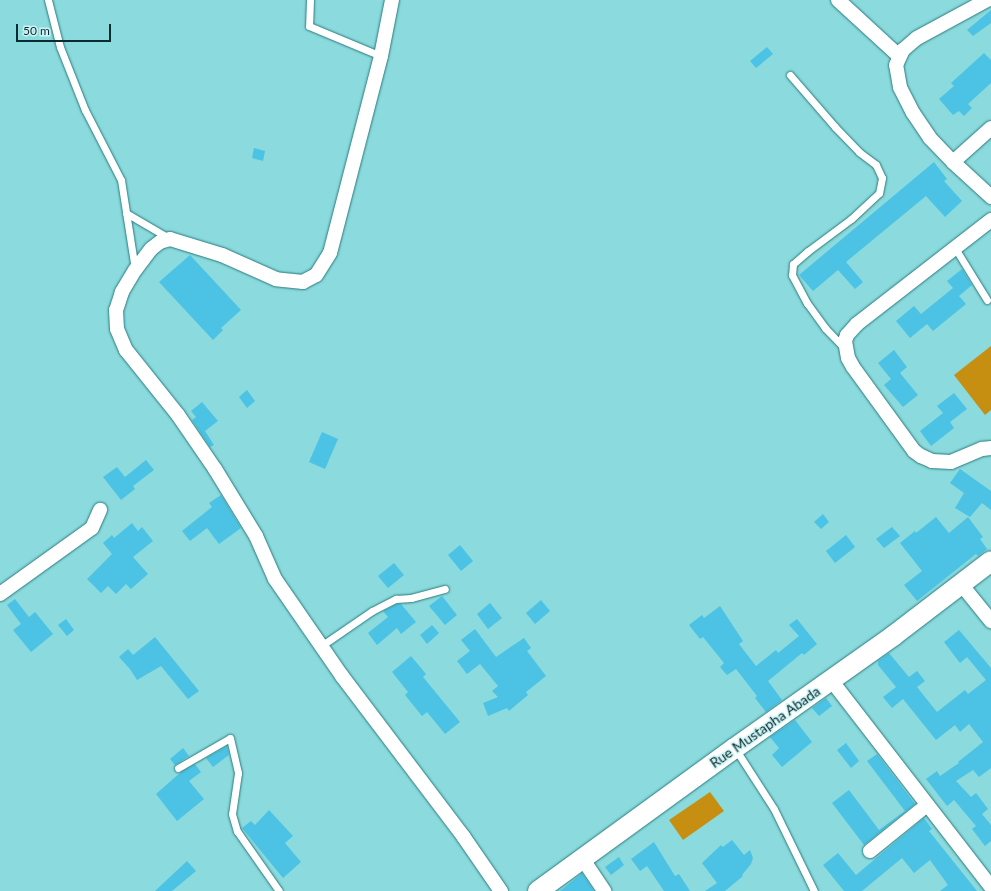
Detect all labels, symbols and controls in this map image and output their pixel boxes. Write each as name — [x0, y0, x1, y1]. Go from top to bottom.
scale bar — [18, 16, 113, 42]
text: 50 m — [23, 23, 50, 38]
street label: Rue Mustapha Abada — [706, 682, 824, 772]

